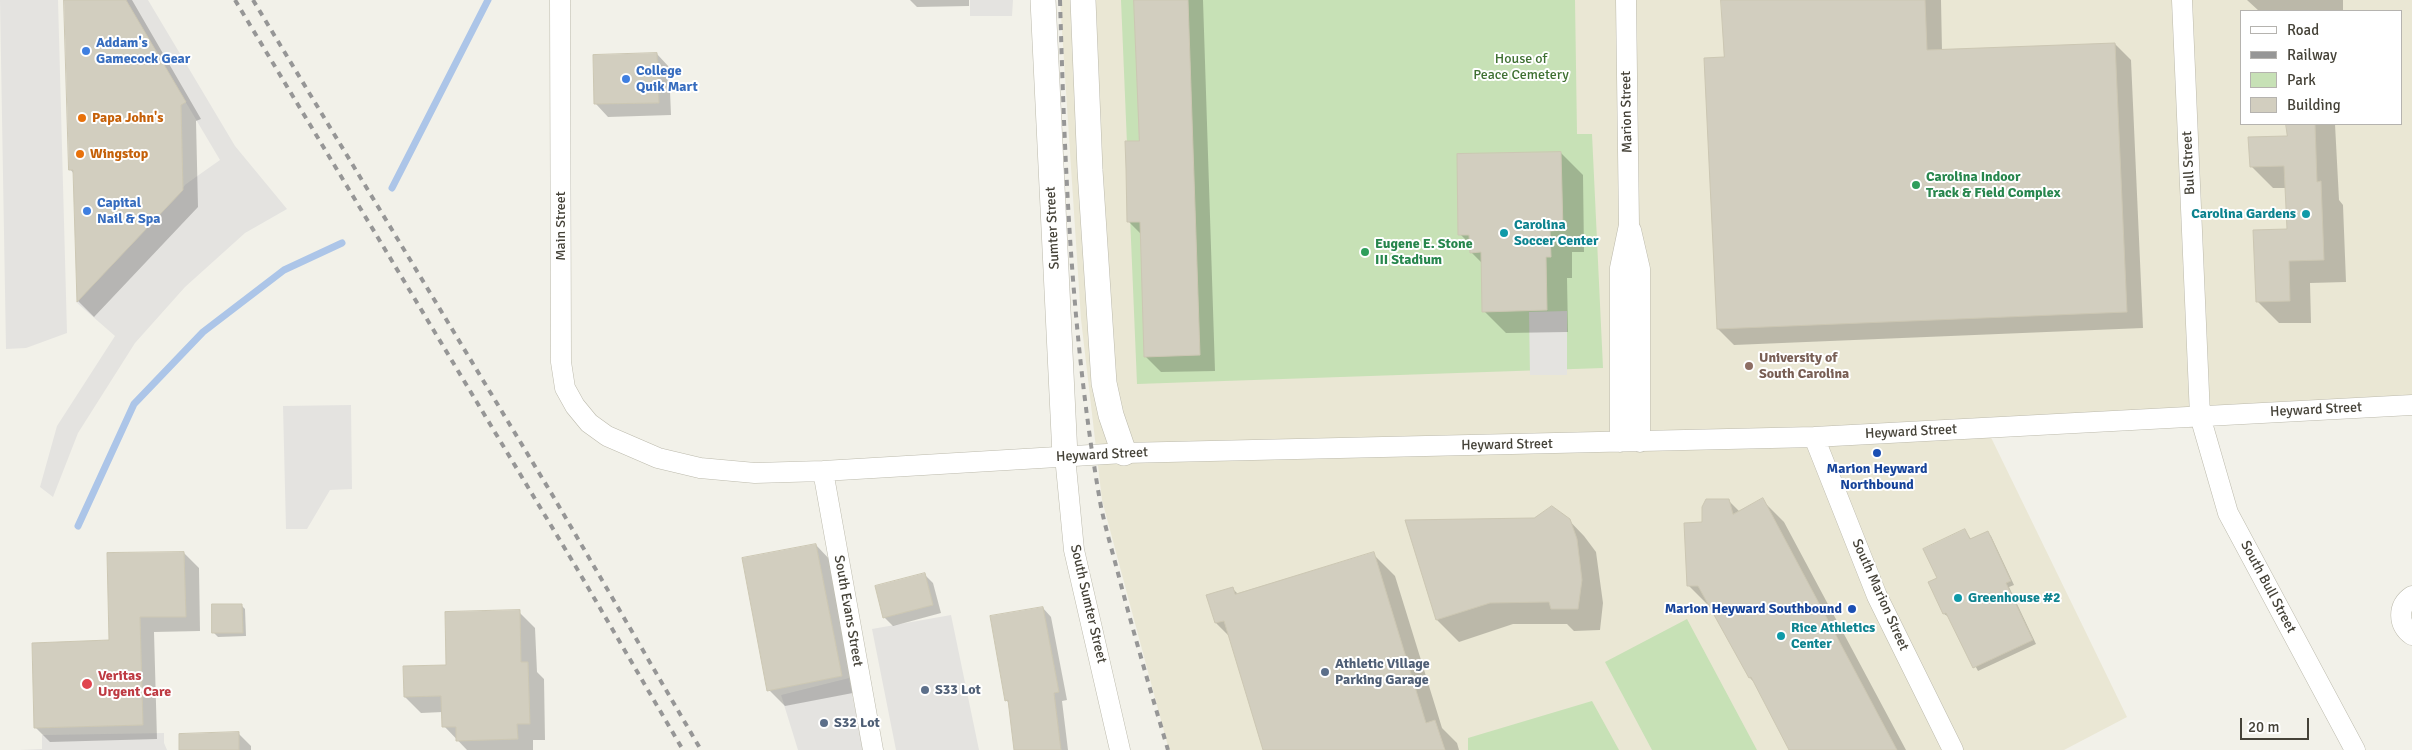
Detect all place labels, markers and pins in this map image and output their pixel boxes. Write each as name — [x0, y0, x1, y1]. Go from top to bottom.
place label: Addam's Gamecock Gear — [96, 35, 190, 68]
marker: Addam's Gamecock Gear — [80, 45, 92, 57]
place label: College Quik Mart — [636, 63, 698, 95]
marker: College Quik Mart — [620, 73, 632, 85]
place label: Papa John's — [92, 110, 164, 126]
marker: Papa John's — [76, 112, 88, 124]
place label: Wingstop — [90, 146, 148, 162]
marker: Wingstop — [74, 148, 86, 160]
place label: Carolina Indoor Track & Field Complex — [1926, 169, 2060, 202]
marker: Carolina Indoor Track & Field Complex — [1910, 179, 1922, 191]
place label: Capital Nail & Spa — [97, 195, 160, 228]
marker: Capital Nail & Spa — [81, 205, 93, 217]
place label: Carolina Gardens — [2191, 206, 2296, 222]
marker: Carolina Gardens — [2300, 208, 2312, 220]
place label: Carolina Soccer Center — [1514, 217, 1598, 250]
marker: Carolina Soccer Center — [1498, 227, 1510, 239]
place label: Eugene E. Stone III Stadium — [1375, 236, 1473, 268]
marker: Eugene E. Stone III Stadium — [1359, 246, 1371, 258]
place label: University of South Carolina — [1759, 350, 1849, 382]
marker: University of South Carolina — [1743, 360, 1755, 372]
marker: Marion Heyward Northbound — [1871, 447, 1883, 459]
place label: Marion Heyward Northbound — [1827, 461, 1927, 494]
place label: Greenhouse #2 — [1968, 590, 2061, 606]
marker: Greenhouse #2 — [1952, 592, 1964, 604]
place label: Marion Heyward Southbound — [1665, 601, 1842, 617]
marker: Marion Heyward Southbound — [1846, 603, 1858, 615]
place label: Rice Athletics Center — [1791, 620, 1875, 652]
marker: Rice Athletics Center — [1775, 630, 1787, 642]
place label: Athletic Village Parking Garage — [1335, 656, 1430, 689]
marker: Athletic Village Parking Garage — [1319, 666, 1331, 678]
place label: Veritas Urgent Care — [98, 668, 171, 700]
marker: Veritas Urgent Care — [80, 677, 94, 691]
place label: S33 Lot — [935, 682, 981, 698]
marker: S33 Lot — [919, 684, 931, 696]
place label: S32 Lot — [834, 715, 880, 731]
marker: S32 Lot — [818, 717, 830, 729]

